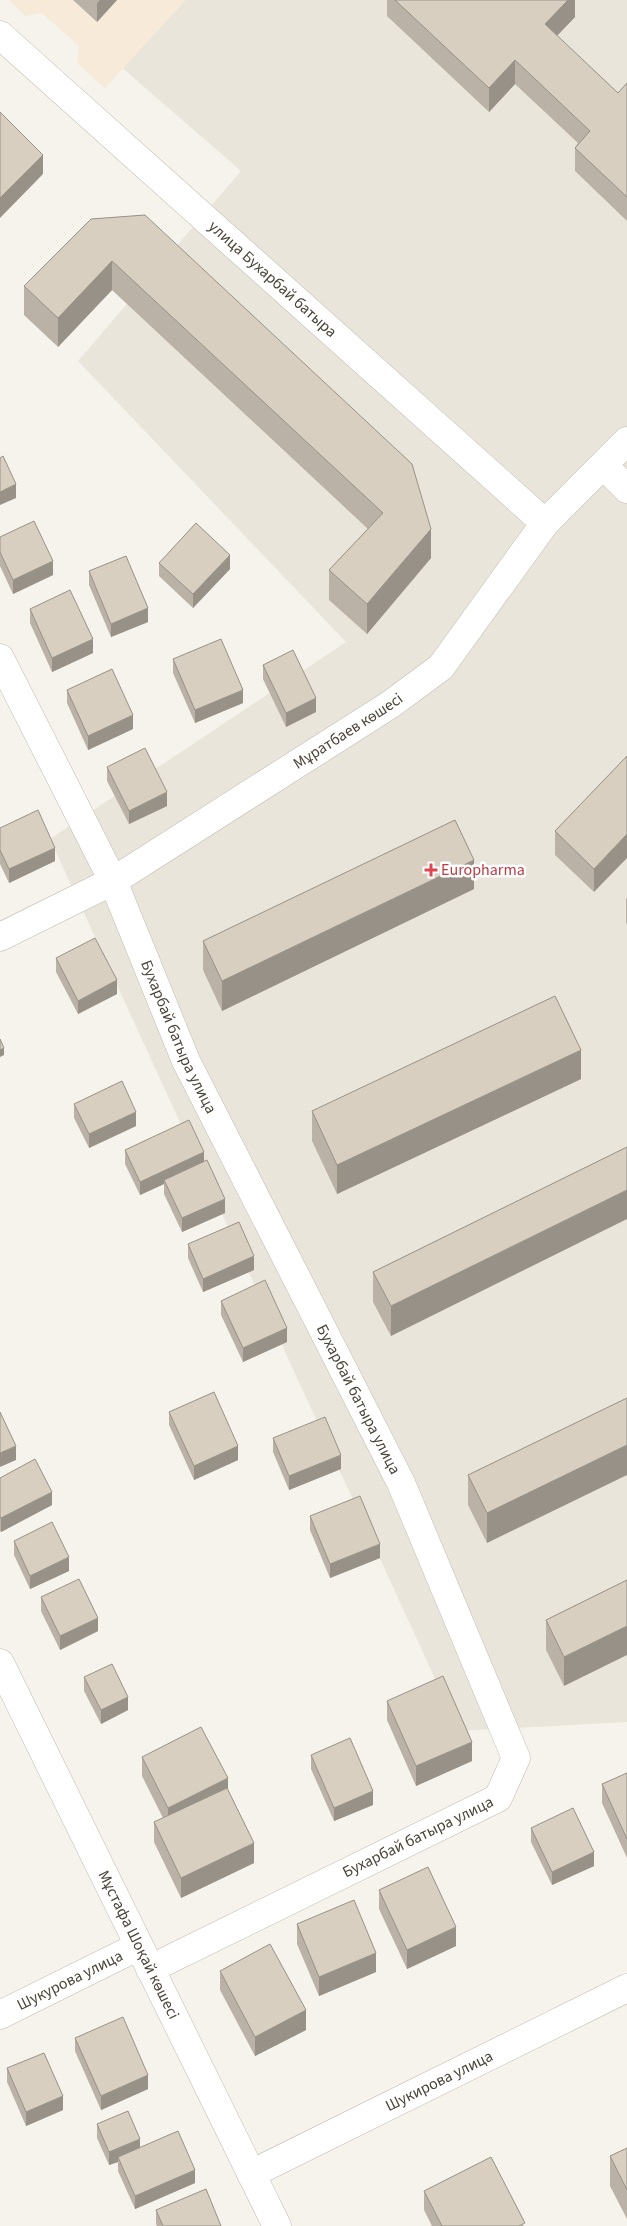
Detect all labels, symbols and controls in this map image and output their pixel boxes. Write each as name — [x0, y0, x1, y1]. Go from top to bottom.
street label: улица Бухарбай батыра — [204, 216, 342, 343]
street label: Мұратбаев көшесі — [289, 688, 408, 774]
place label: Europharma — [441, 859, 525, 881]
marker: Europharma — [425, 864, 437, 876]
street label: Бухарбай батыра улица — [135, 957, 222, 1117]
street label: Бухарбай батыра улица — [311, 1321, 406, 1478]
street label: Бухарбай батыра улица — [339, 1791, 497, 1883]
street label: Мұстафа Шоқай көшесі — [93, 1867, 185, 2023]
street label: Шукурова улица — [13, 1945, 127, 2016]
street label: Шукирова улица — [382, 2045, 497, 2117]

